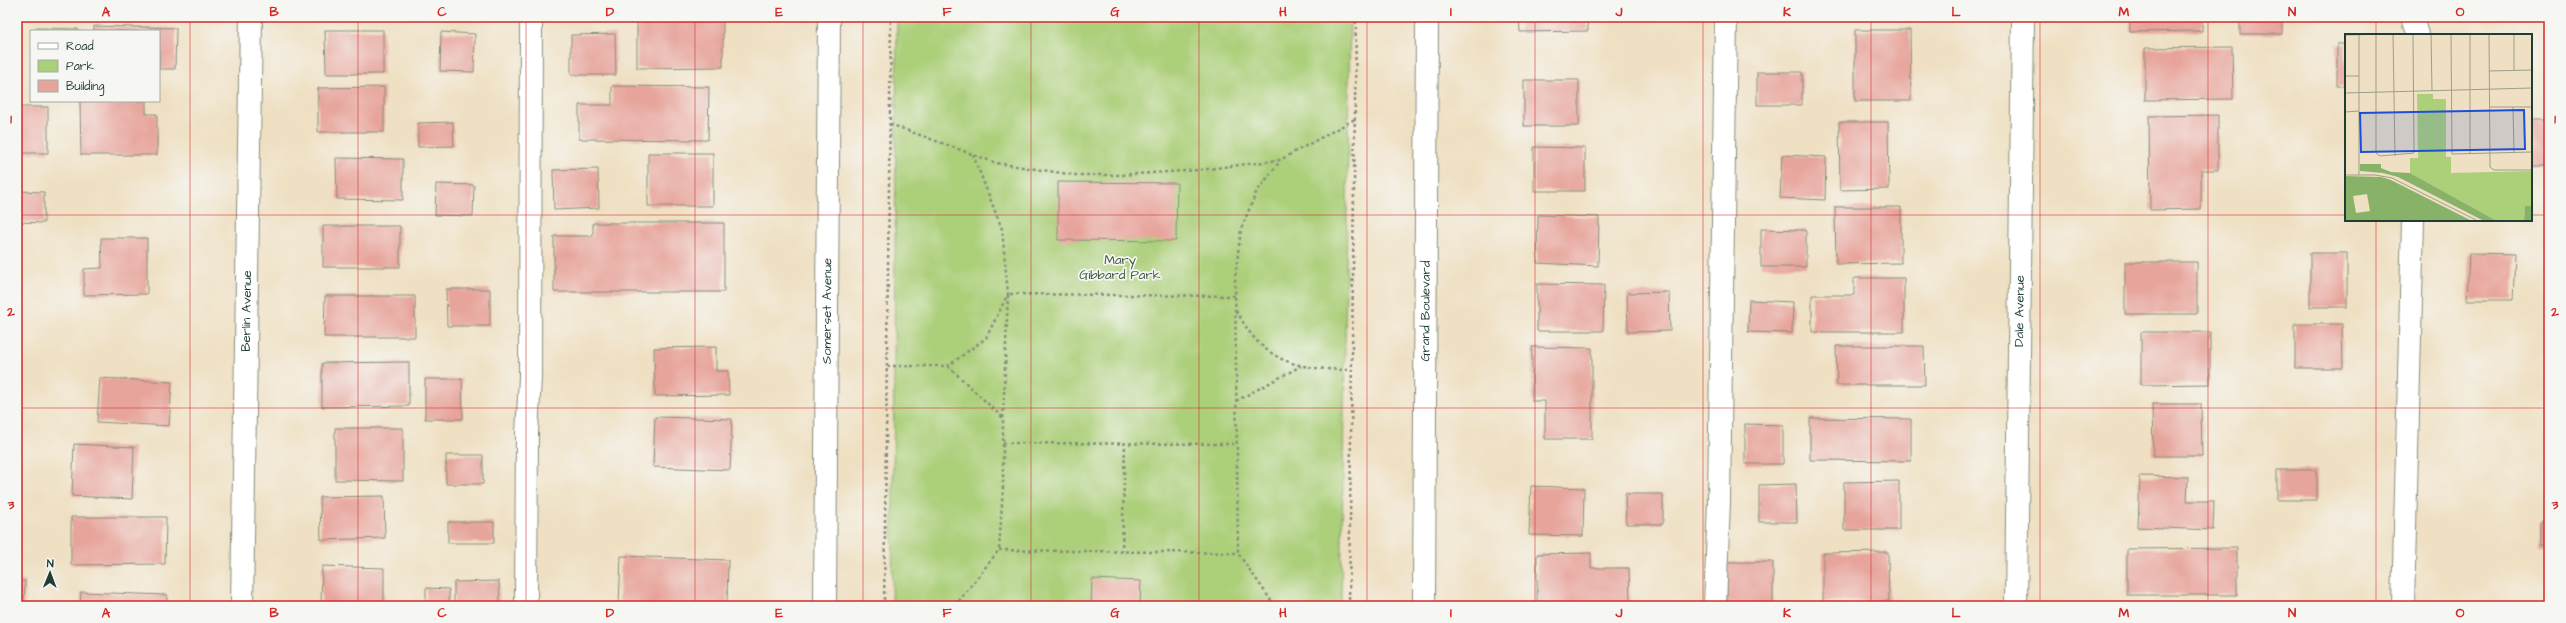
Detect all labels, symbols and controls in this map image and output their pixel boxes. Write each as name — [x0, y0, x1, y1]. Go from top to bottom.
text: A — [102, 3, 111, 21]
text: B — [269, 3, 279, 21]
text: C — [437, 3, 447, 21]
text: D — [606, 3, 615, 21]
text: E — [775, 3, 783, 21]
text: F — [942, 3, 952, 21]
text: G — [1110, 3, 1120, 21]
text: H — [1279, 3, 1287, 21]
text: I — [1450, 3, 1452, 21]
text: J — [1615, 3, 1623, 21]
text: K — [1783, 3, 1791, 21]
text: L — [1951, 3, 1961, 21]
text: M — [2119, 3, 2130, 21]
text: N — [2288, 3, 2296, 21]
text: O — [2456, 3, 2465, 21]
legend — [30, 30, 160, 102]
inset map — [2345, 34, 2532, 221]
text: Road — [66, 38, 94, 55]
text: Park — [66, 58, 94, 75]
text: Building — [66, 78, 104, 96]
text: 1 — [10, 110, 12, 128]
text: 1 — [2554, 110, 2556, 128]
park label: Mary Gibbard Park — [1079, 251, 1161, 284]
street label: Somerset Avenue — [818, 258, 836, 364]
street label: Grand Boulevard — [1416, 260, 1435, 361]
street label: Berlin Avenue — [237, 270, 256, 352]
street label: Dale Avenue — [2010, 275, 2029, 347]
text: 2 — [6, 303, 15, 321]
text: 2 — [2550, 303, 2559, 321]
text: 3 — [7, 496, 15, 514]
text: 3 — [2551, 496, 2559, 514]
north arrow — [30, 553, 70, 593]
text: N — [47, 556, 54, 571]
text: A — [102, 604, 111, 622]
text: B — [269, 604, 279, 622]
text: C — [437, 604, 447, 622]
text: D — [606, 604, 615, 622]
text: E — [775, 604, 783, 622]
text: F — [942, 604, 952, 622]
text: G — [1110, 604, 1120, 622]
text: H — [1279, 604, 1287, 622]
text: I — [1450, 604, 1452, 622]
text: J — [1615, 604, 1623, 622]
text: K — [1783, 604, 1791, 622]
text: L — [1951, 604, 1961, 622]
text: M — [2119, 604, 2130, 622]
text: N — [2288, 604, 2296, 622]
text: O — [2456, 604, 2465, 622]

